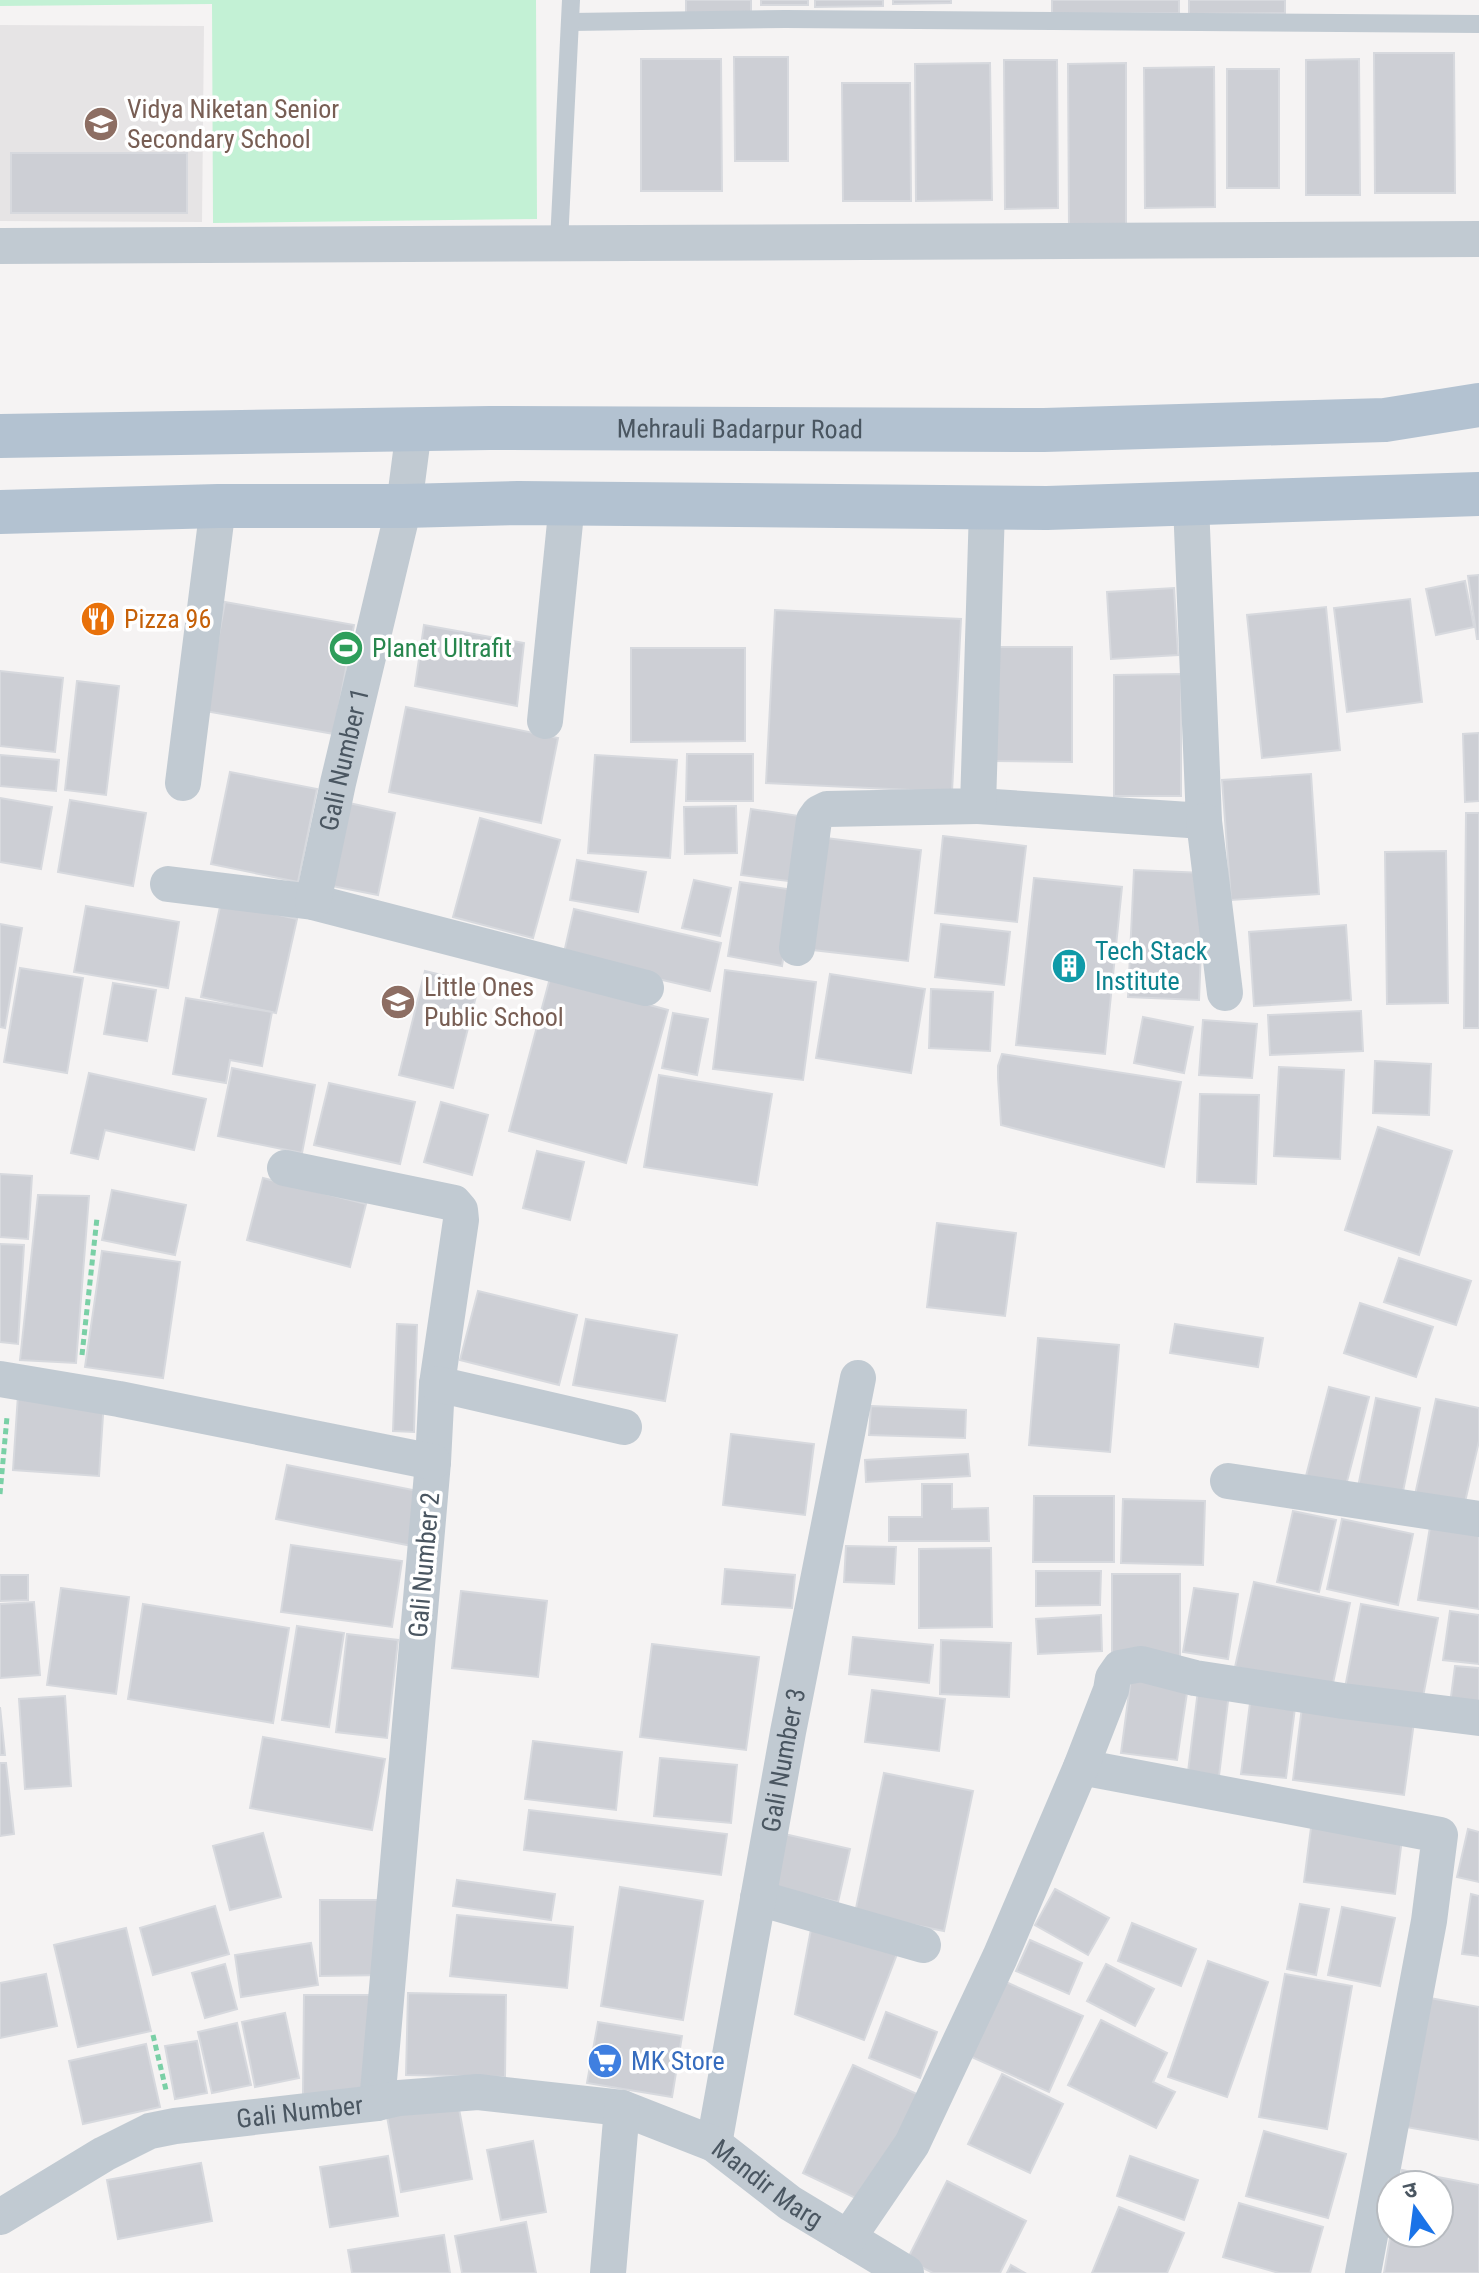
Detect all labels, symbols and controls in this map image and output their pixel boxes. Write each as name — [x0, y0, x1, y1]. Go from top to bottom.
place label: Vidya Niketan Senior Secondary School — [127, 94, 339, 154]
school or university icon: Vidya Niketan Senior Secondary School — [82, 105, 120, 143]
street label: Mehrauli Badarpur Road — [617, 413, 863, 444]
restaurant icon: Pizza 96 — [79, 600, 117, 638]
place label: Pizza 96 — [124, 604, 211, 634]
sports icon: Planet Ultrafit — [327, 629, 365, 667]
place label: Planet Ultrafit — [372, 633, 512, 663]
street label: Gali Number 1 — [313, 685, 375, 834]
place label: Tech Stack Institute — [1095, 936, 1208, 996]
building icon: Tech Stack Institute — [1050, 947, 1088, 985]
place label: Little Ones Public School — [424, 972, 564, 1032]
school or university icon: Little Ones Public School — [379, 983, 417, 1021]
street label: Gali Number 2 — [403, 1491, 445, 1639]
street label: Gali Number 3 — [755, 1686, 811, 1835]
supermarket icon: MK Store — [586, 2042, 624, 2080]
place label: MK Store — [631, 2046, 725, 2076]
street label: Gali Number — [235, 2090, 365, 2134]
street label: Mandir Marg — [706, 2133, 828, 2234]
north arrow — [1375, 2169, 1455, 2249]
text: उ — [1401, 2176, 1421, 2204]

